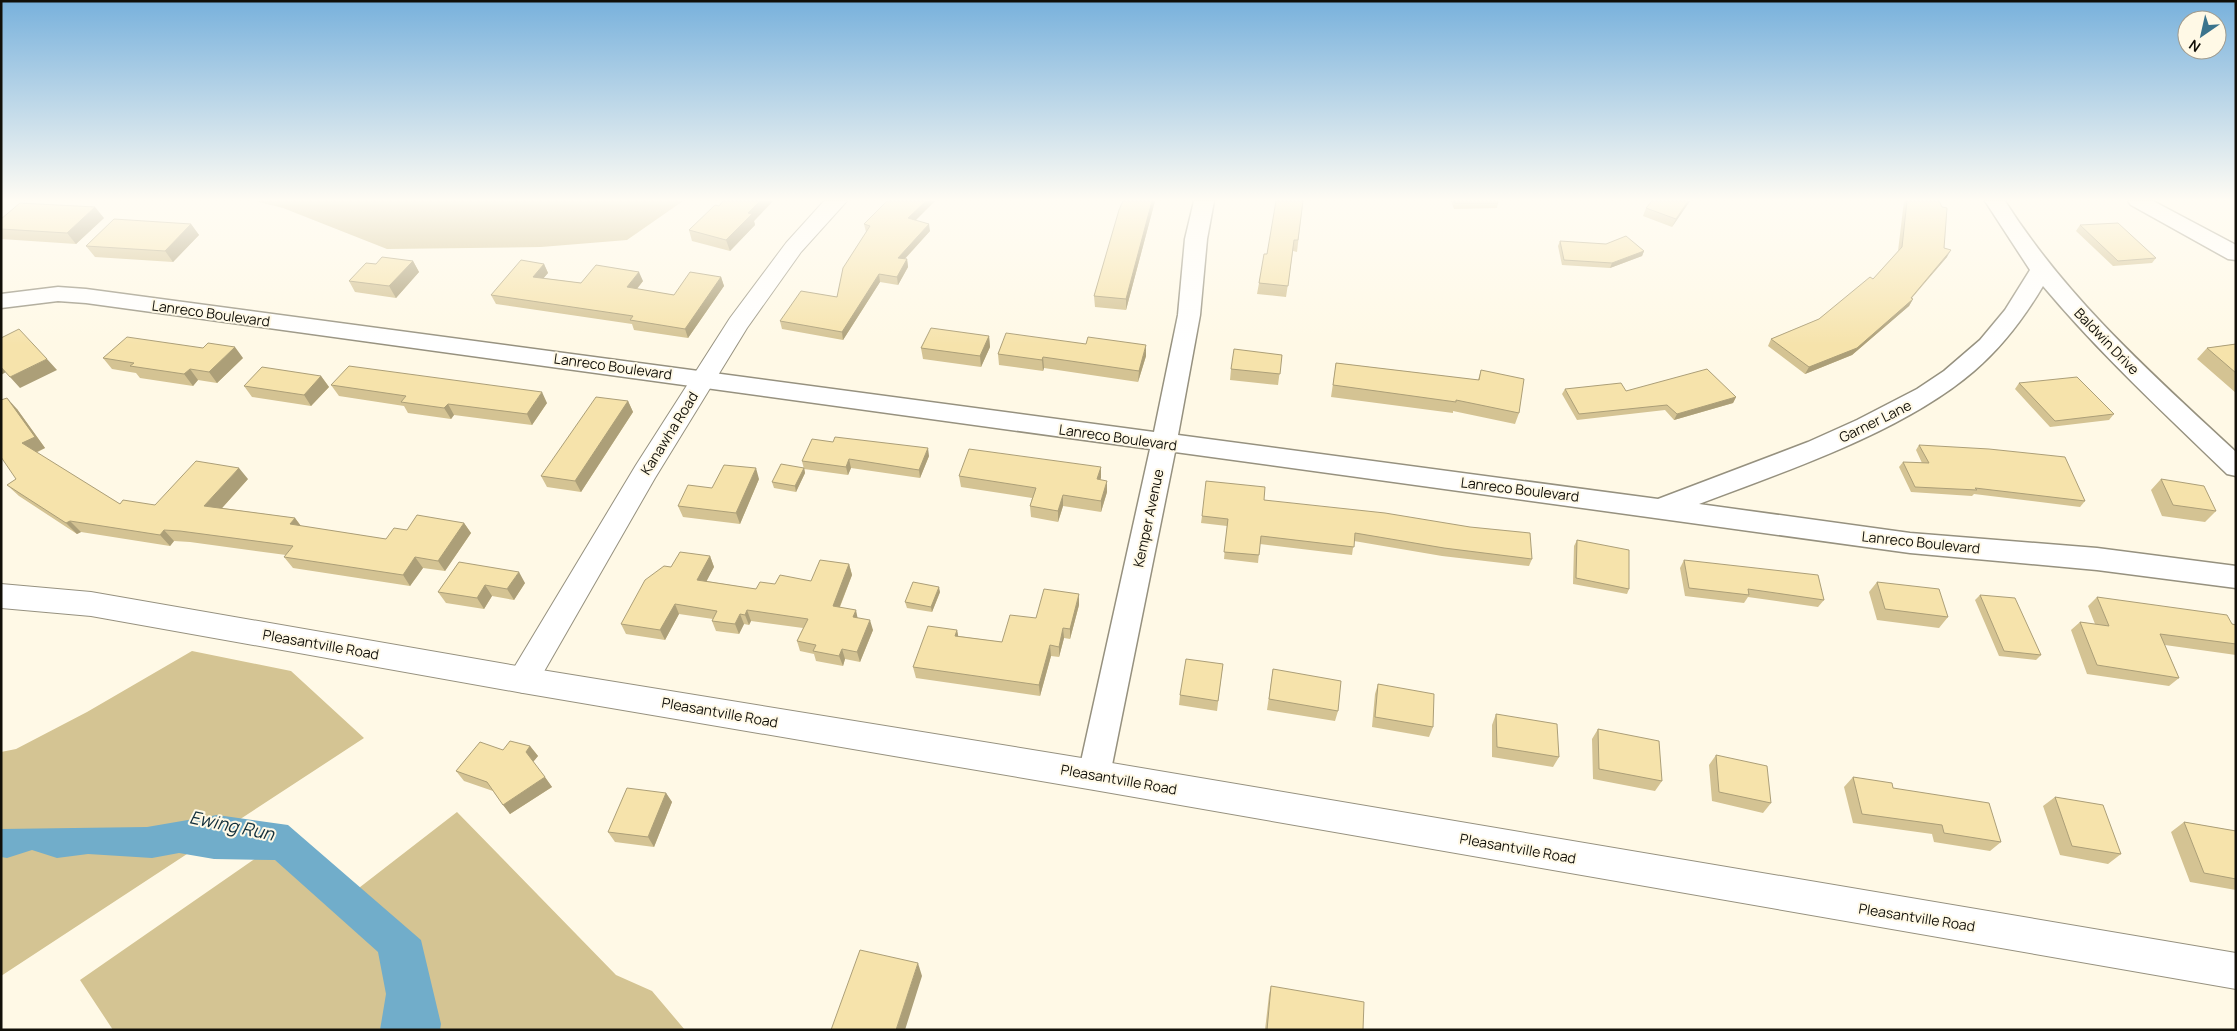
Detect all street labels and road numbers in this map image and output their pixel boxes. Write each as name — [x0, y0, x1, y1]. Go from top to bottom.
street label: Lanreco Boulevard — [151, 295, 271, 331]
street label: Baldwin Drive — [2070, 304, 2144, 378]
street label: Lanreco Boulevard — [553, 348, 673, 384]
street label: Kanawha Road — [636, 388, 702, 478]
street label: Garner Lane — [1836, 395, 1914, 447]
street label: Lanreco Boulevard — [1058, 419, 1178, 455]
street label: Kemper Avenue — [1128, 467, 1168, 569]
street label: Lanreco Boulevard — [1460, 472, 1580, 506]
street label: Lanreco Boulevard — [1861, 526, 1981, 558]
street label: Pleasantville Road — [261, 624, 381, 664]
street label: Pleasantville Road — [660, 692, 780, 732]
street label: Pleasantville Road — [1059, 759, 1179, 799]
street label: Pleasantville Road — [1458, 828, 1578, 868]
street label: Pleasantville Road — [1857, 898, 1977, 936]

